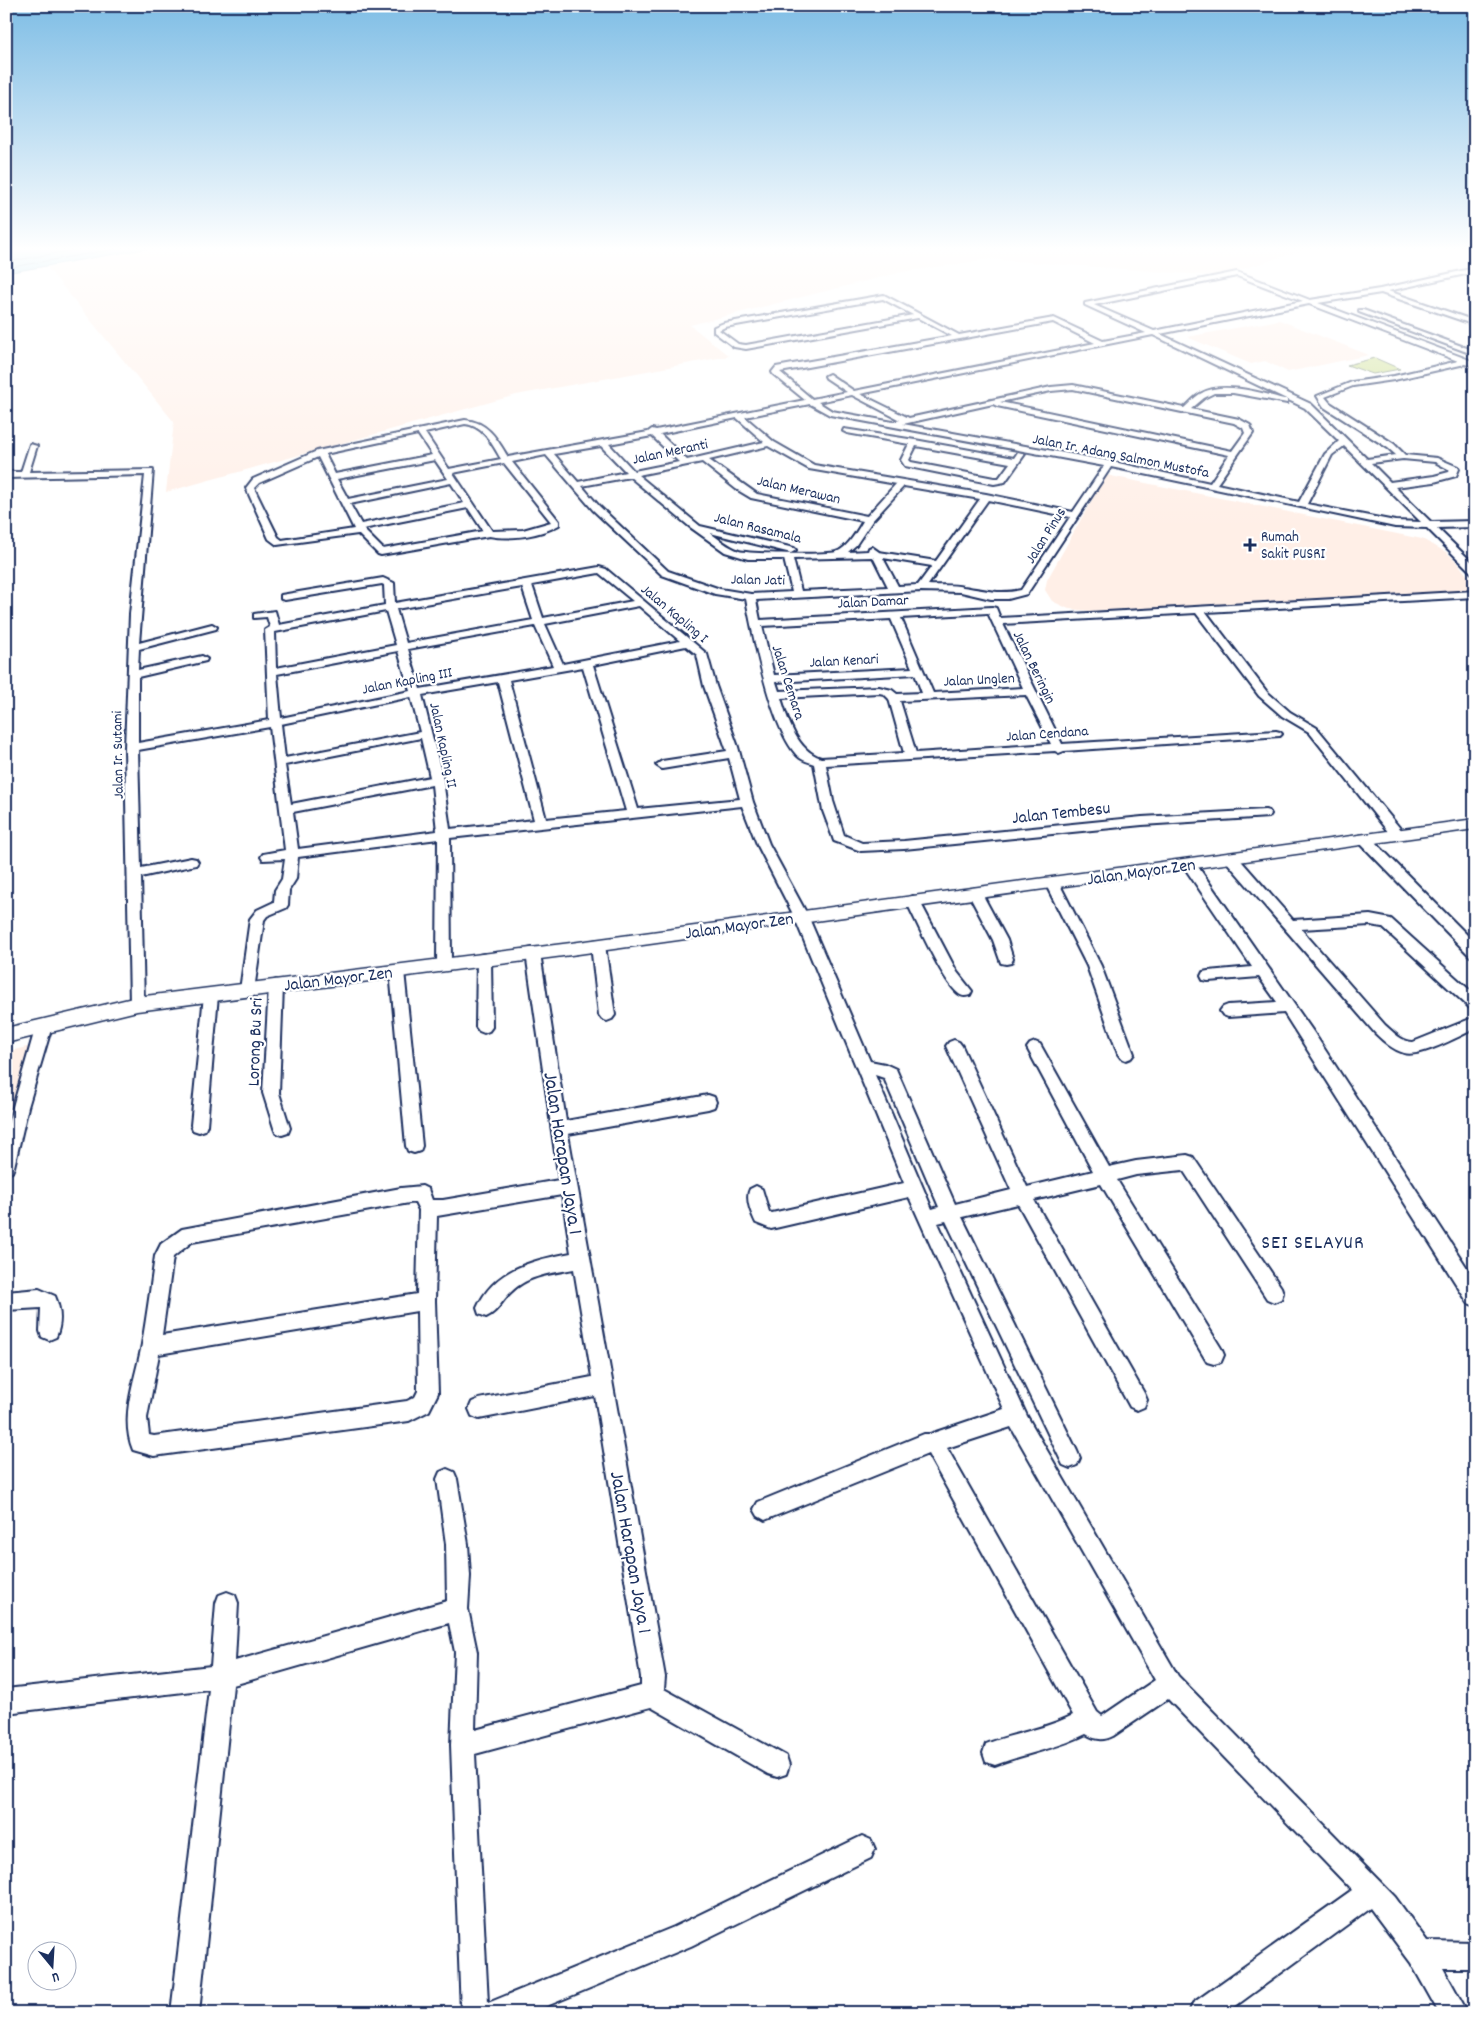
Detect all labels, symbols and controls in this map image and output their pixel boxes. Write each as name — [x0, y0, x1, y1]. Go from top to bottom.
street label: Jalan Ir. Adang Salmon Mustofa — [1030, 429, 1212, 485]
street label: Jalan Meranti — [631, 434, 710, 472]
street label: Jalan Merawan — [755, 471, 843, 511]
street label: Jalan Pinus — [1021, 504, 1073, 568]
street label: Jalan Rasamala — [712, 507, 804, 551]
place label: Rumah Sakit PUSRI — [1261, 527, 1325, 566]
marker: Rumah Sakit PUSRI — [1243, 538, 1257, 552]
street label: Jalan Jati — [731, 570, 786, 592]
street label: Jalan Kapling I — [635, 580, 713, 650]
street label: Jalan Damar — [837, 590, 910, 616]
street label: Jalan Beringin — [1006, 628, 1060, 708]
street label: Jalan Cemara — [765, 642, 810, 724]
street label: Jalan Kenari — [809, 649, 880, 675]
street label: Jalan Kapling III — [360, 662, 455, 701]
street label: Jalan Unglen — [943, 668, 1015, 694]
street label: Jalan Kapling II — [422, 701, 462, 791]
street label: Jalan Ir. Sutami — [107, 710, 131, 799]
street label: Jalan Cendana — [1005, 721, 1090, 749]
street label: Jalan Tembesu — [1011, 797, 1112, 832]
street label: Jalan Mayor Zen — [1085, 853, 1197, 893]
street label: Jalan Mayor Zen — [683, 907, 795, 947]
street label: Jalan Mayor Zen — [282, 961, 394, 1000]
street label: Lorong Bu Sri — [242, 997, 271, 1087]
street label: Jalan Harapan Jaya 1 — [533, 1070, 589, 1237]
district label: SEI SELAYUR — [1261, 1230, 1365, 1258]
street label: Jalan Harapan Jaya 1 — [600, 1469, 658, 1636]
north arrow — [28, 1942, 78, 1992]
text: U — [49, 1966, 62, 1987]

